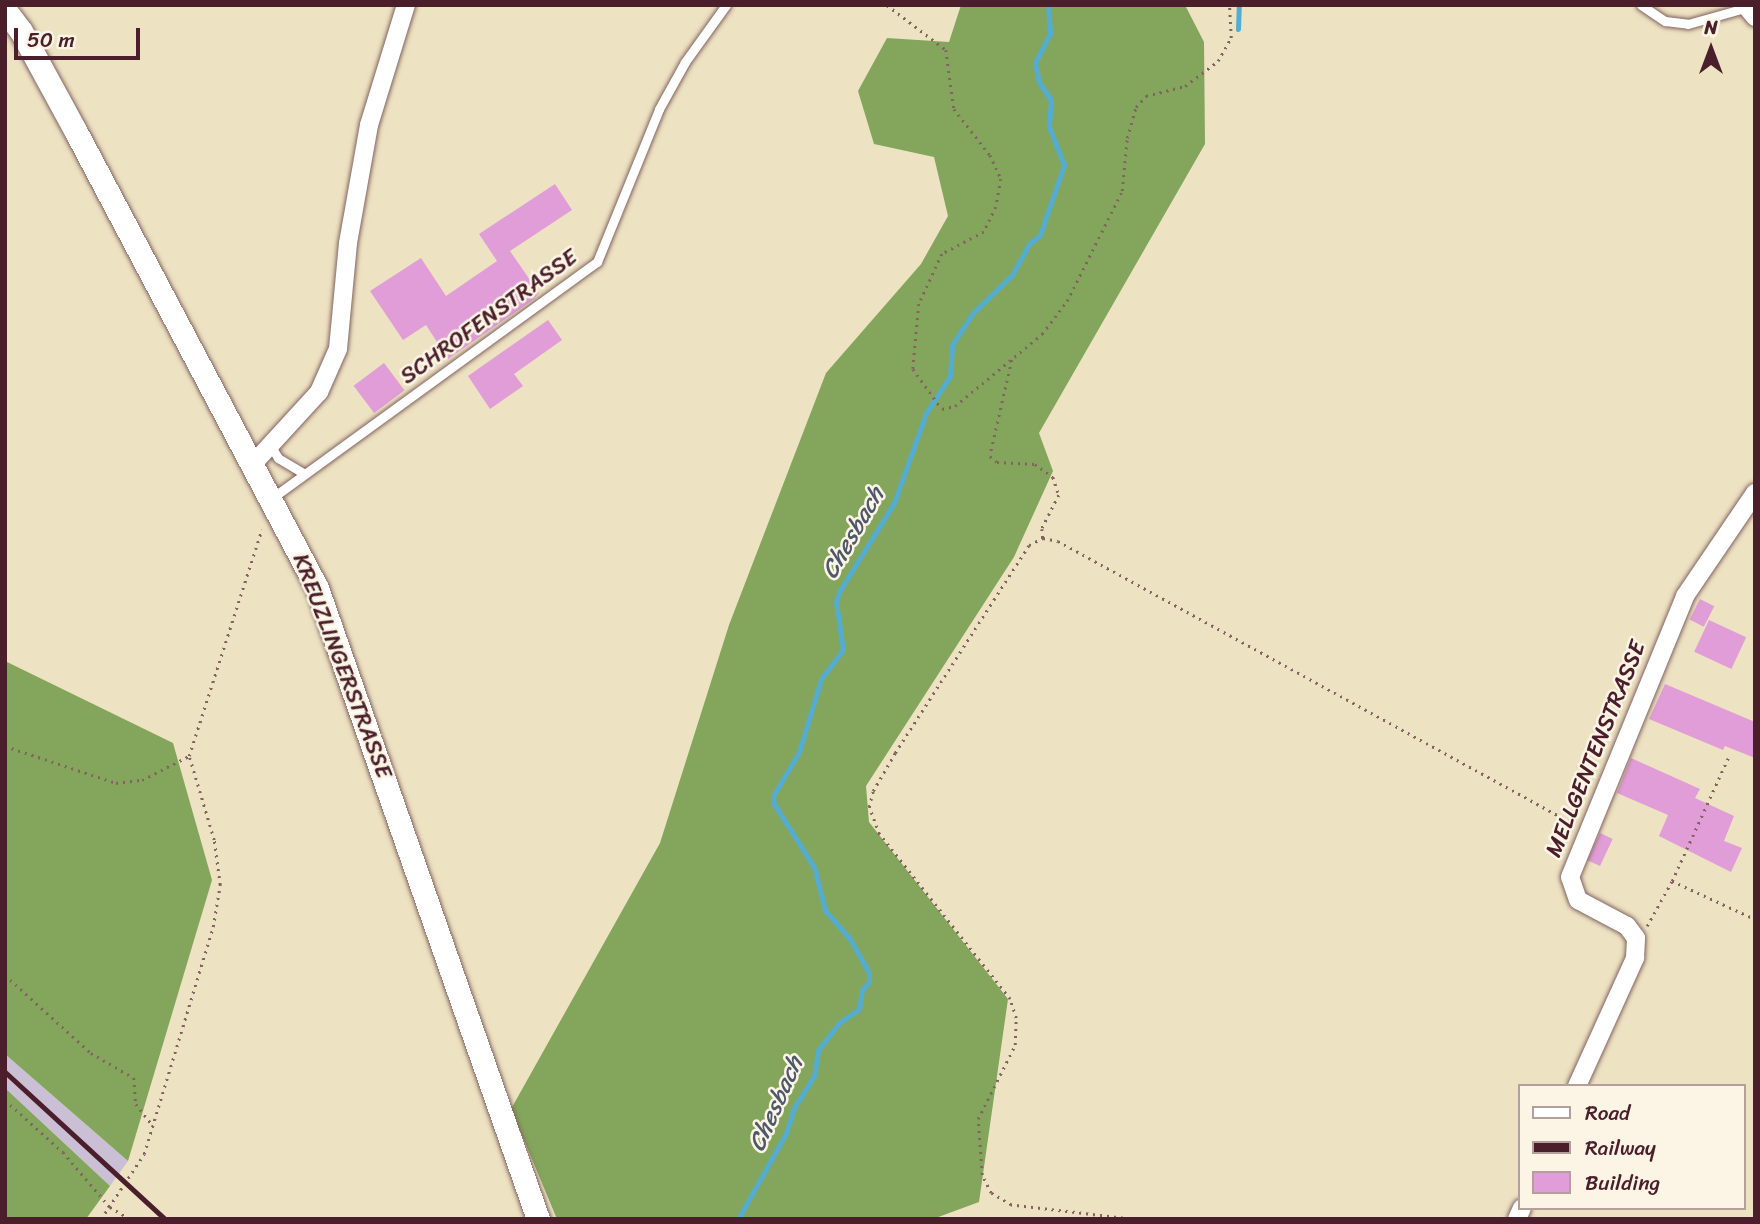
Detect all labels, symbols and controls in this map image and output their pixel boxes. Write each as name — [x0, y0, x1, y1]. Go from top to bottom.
text: N — [1704, 11, 1718, 44]
scale bar — [18, 14, 144, 58]
north arrow — [1676, 14, 1746, 84]
text: 50 m — [27, 21, 75, 59]
street label: SCHROFENSTRASSE — [395, 243, 583, 391]
water label: Chesbach — [815, 482, 891, 584]
street label: KREUZLINGERSTRASSE — [286, 550, 398, 782]
street label: MELLGENTENSTRASSE — [1540, 637, 1652, 861]
water label: Chesbach — [742, 1052, 810, 1156]
legend — [1518, 1084, 1746, 1210]
text: Road — [1585, 1094, 1630, 1132]
text: Railway — [1585, 1129, 1656, 1167]
text: Building — [1585, 1164, 1660, 1202]

